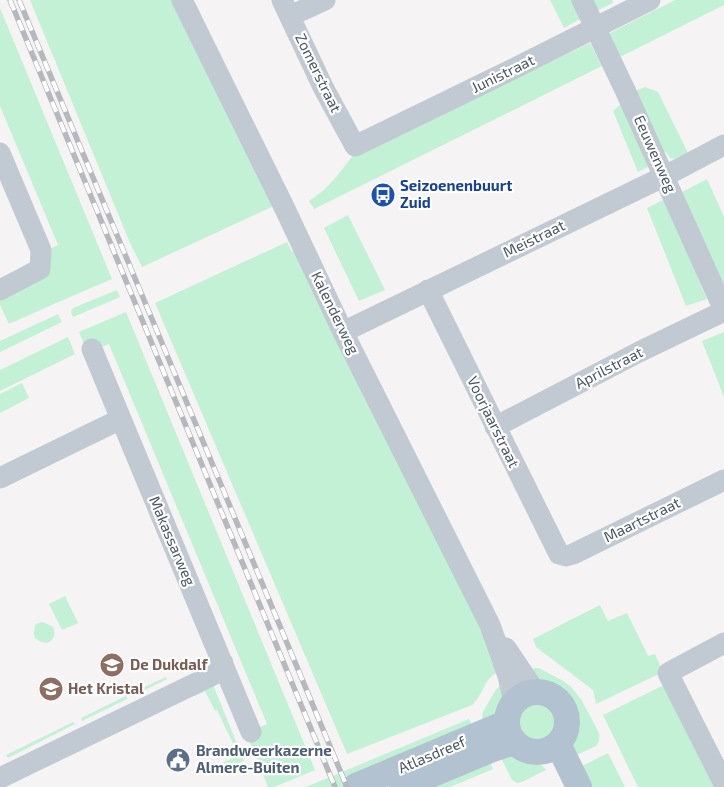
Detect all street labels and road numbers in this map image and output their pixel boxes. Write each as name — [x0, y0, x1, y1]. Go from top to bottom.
street label: Zomerstraat — [292, 30, 346, 115]
street label: Junistraat — [468, 50, 537, 96]
street label: Eeuwenweg — [631, 112, 681, 196]
street label: Meistraat — [500, 215, 568, 261]
street label: Kalenderweg — [308, 268, 364, 357]
street label: Aprilstraat — [572, 342, 646, 392]
street label: Voorjaarstraat — [463, 373, 524, 471]
street label: Makassarweg — [146, 493, 200, 589]
street label: Maartstraat — [600, 493, 683, 545]
street label: Atlasdreef — [395, 732, 468, 776]

